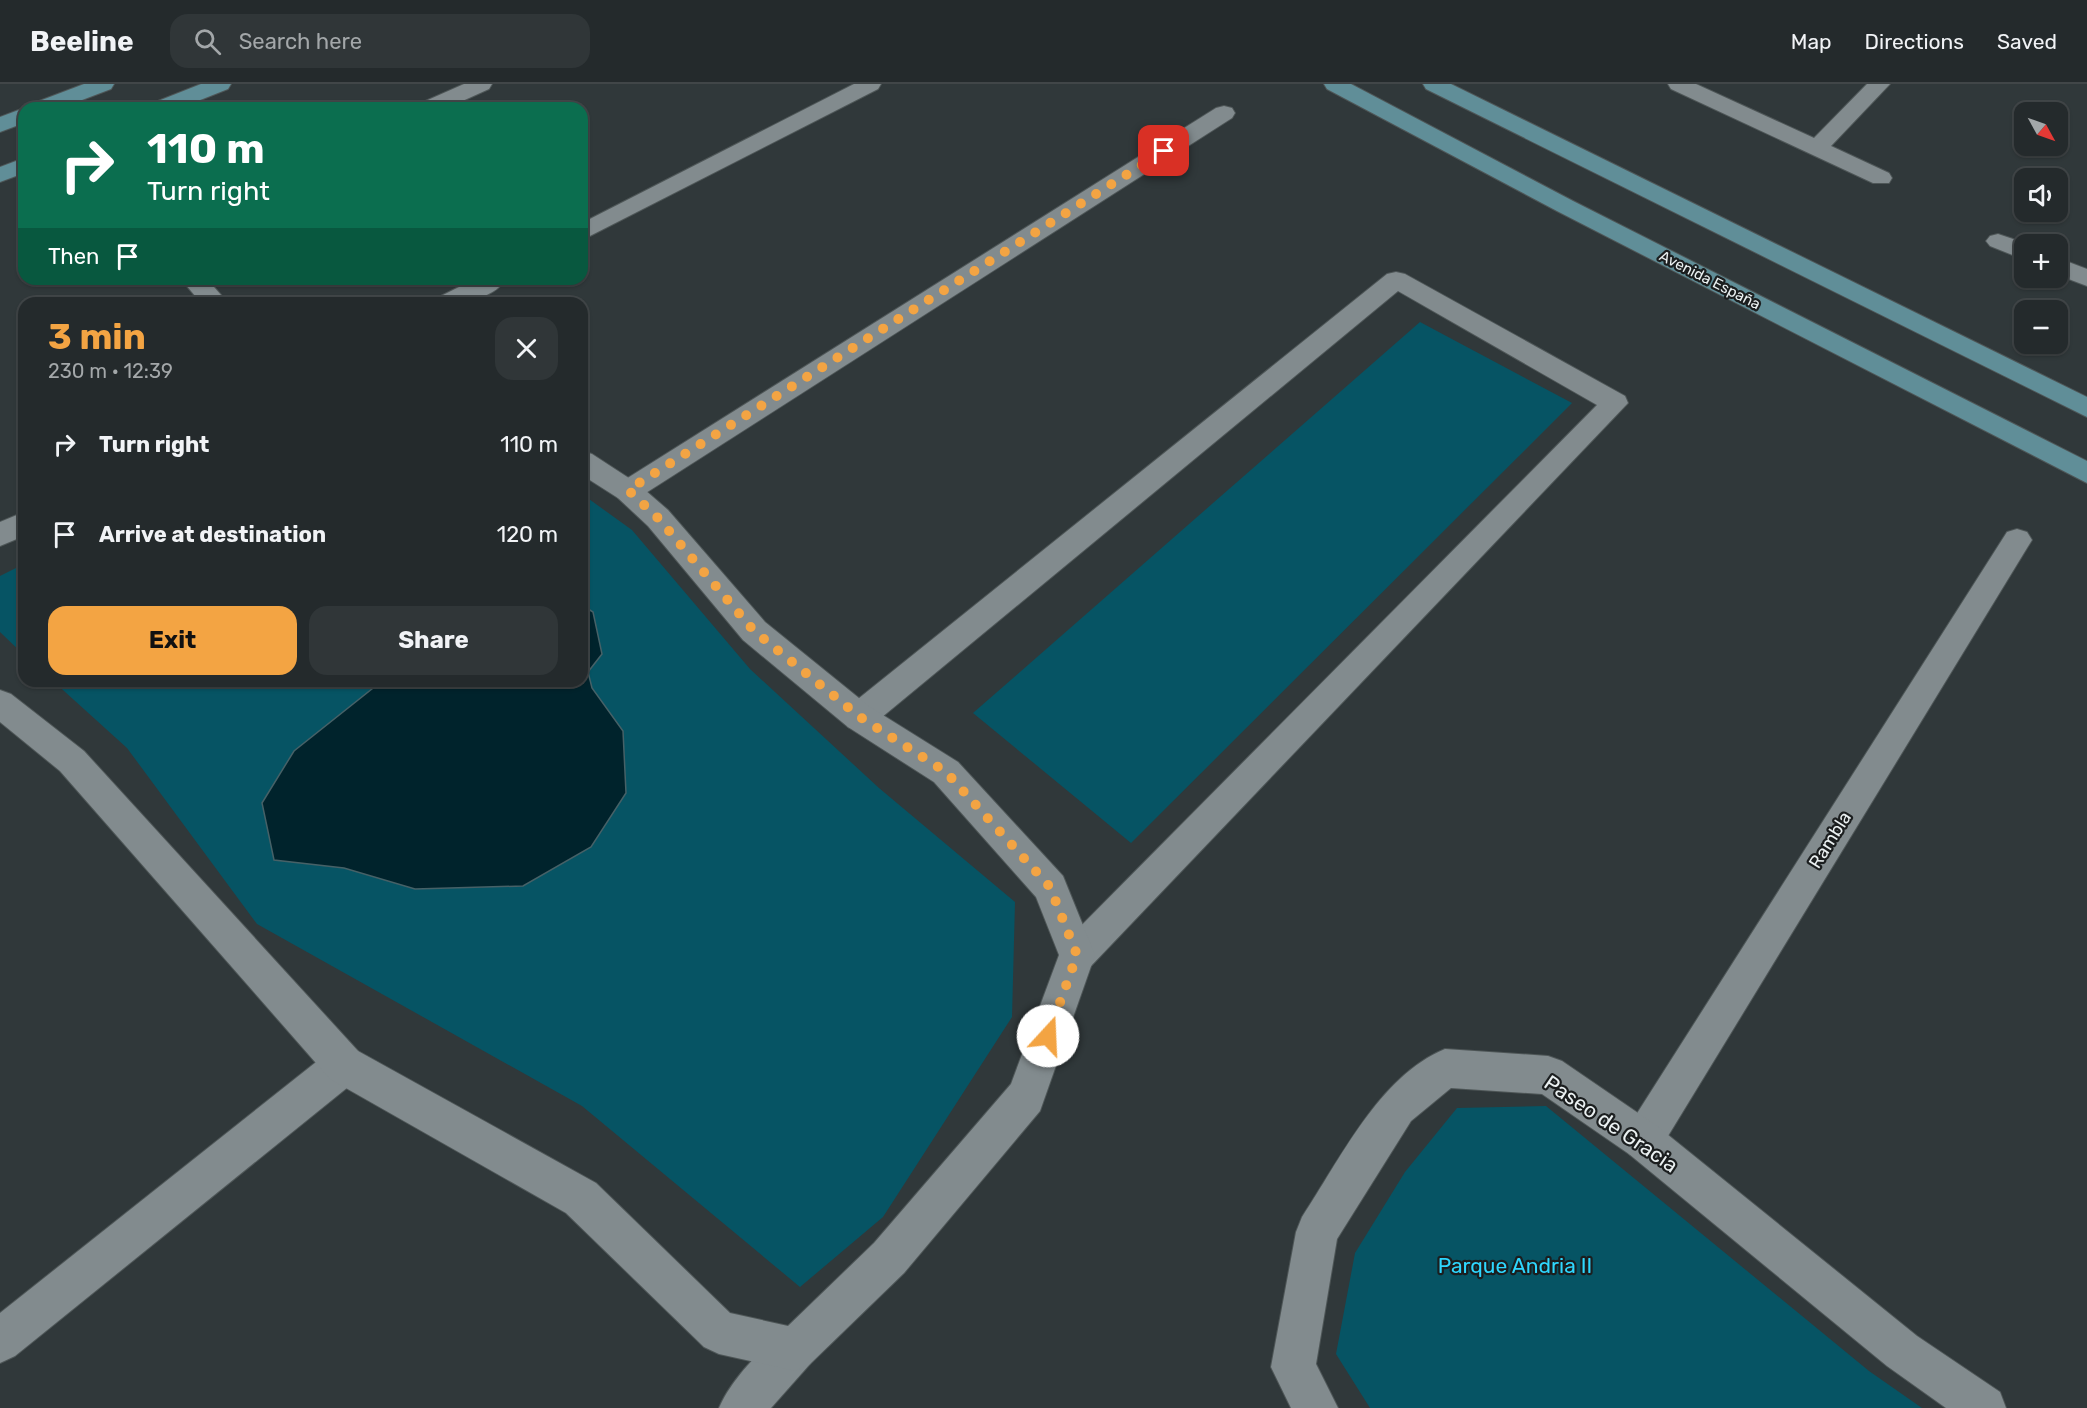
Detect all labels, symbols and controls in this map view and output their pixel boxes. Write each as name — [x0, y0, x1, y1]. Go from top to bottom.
search box — [170, 14, 590, 68]
text: Beeline — [30, 25, 134, 58]
icon: search — [191, 25, 224, 58]
text: Search here — [239, 28, 362, 55]
text: Map — [1791, 29, 1832, 54]
text: Directions — [1865, 29, 1964, 54]
text: Saved — [1997, 29, 2057, 54]
north arrow — [2014, 102, 2068, 156]
map controls — [2014, 102, 2068, 354]
text: 110 m — [147, 124, 265, 174]
pin — [1138, 125, 1189, 176]
icon: right — [48, 126, 126, 204]
icon: arrive — [1147, 134, 1180, 167]
button: sound — [2014, 168, 2068, 222]
text: Turn right — [147, 175, 270, 207]
button: + — [2014, 234, 2068, 288]
icon: arrive — [111, 240, 144, 273]
text: Then — [48, 243, 99, 270]
street label: Avenida España — [1656, 247, 1764, 313]
button: − — [2014, 300, 2068, 354]
text: 3 min — [48, 315, 146, 358]
button: close — [495, 317, 558, 380]
text: 230 m · 12:39 — [48, 359, 173, 383]
icon: right — [48, 428, 81, 461]
text: Turn right — [99, 431, 209, 458]
text: 110 m — [500, 431, 558, 458]
icon: arrive — [48, 518, 81, 551]
text: Arrive at destination — [99, 521, 326, 548]
text: 120 m — [497, 521, 558, 548]
button: Exit — [48, 606, 297, 675]
button: Share — [309, 606, 558, 675]
street label: Rambla — [1804, 808, 1856, 872]
position arrow — [1016, 1004, 1080, 1068]
street label: Paseo de Gracia — [1540, 1070, 1683, 1178]
park label: Parque Andria II — [1438, 1253, 1592, 1278]

